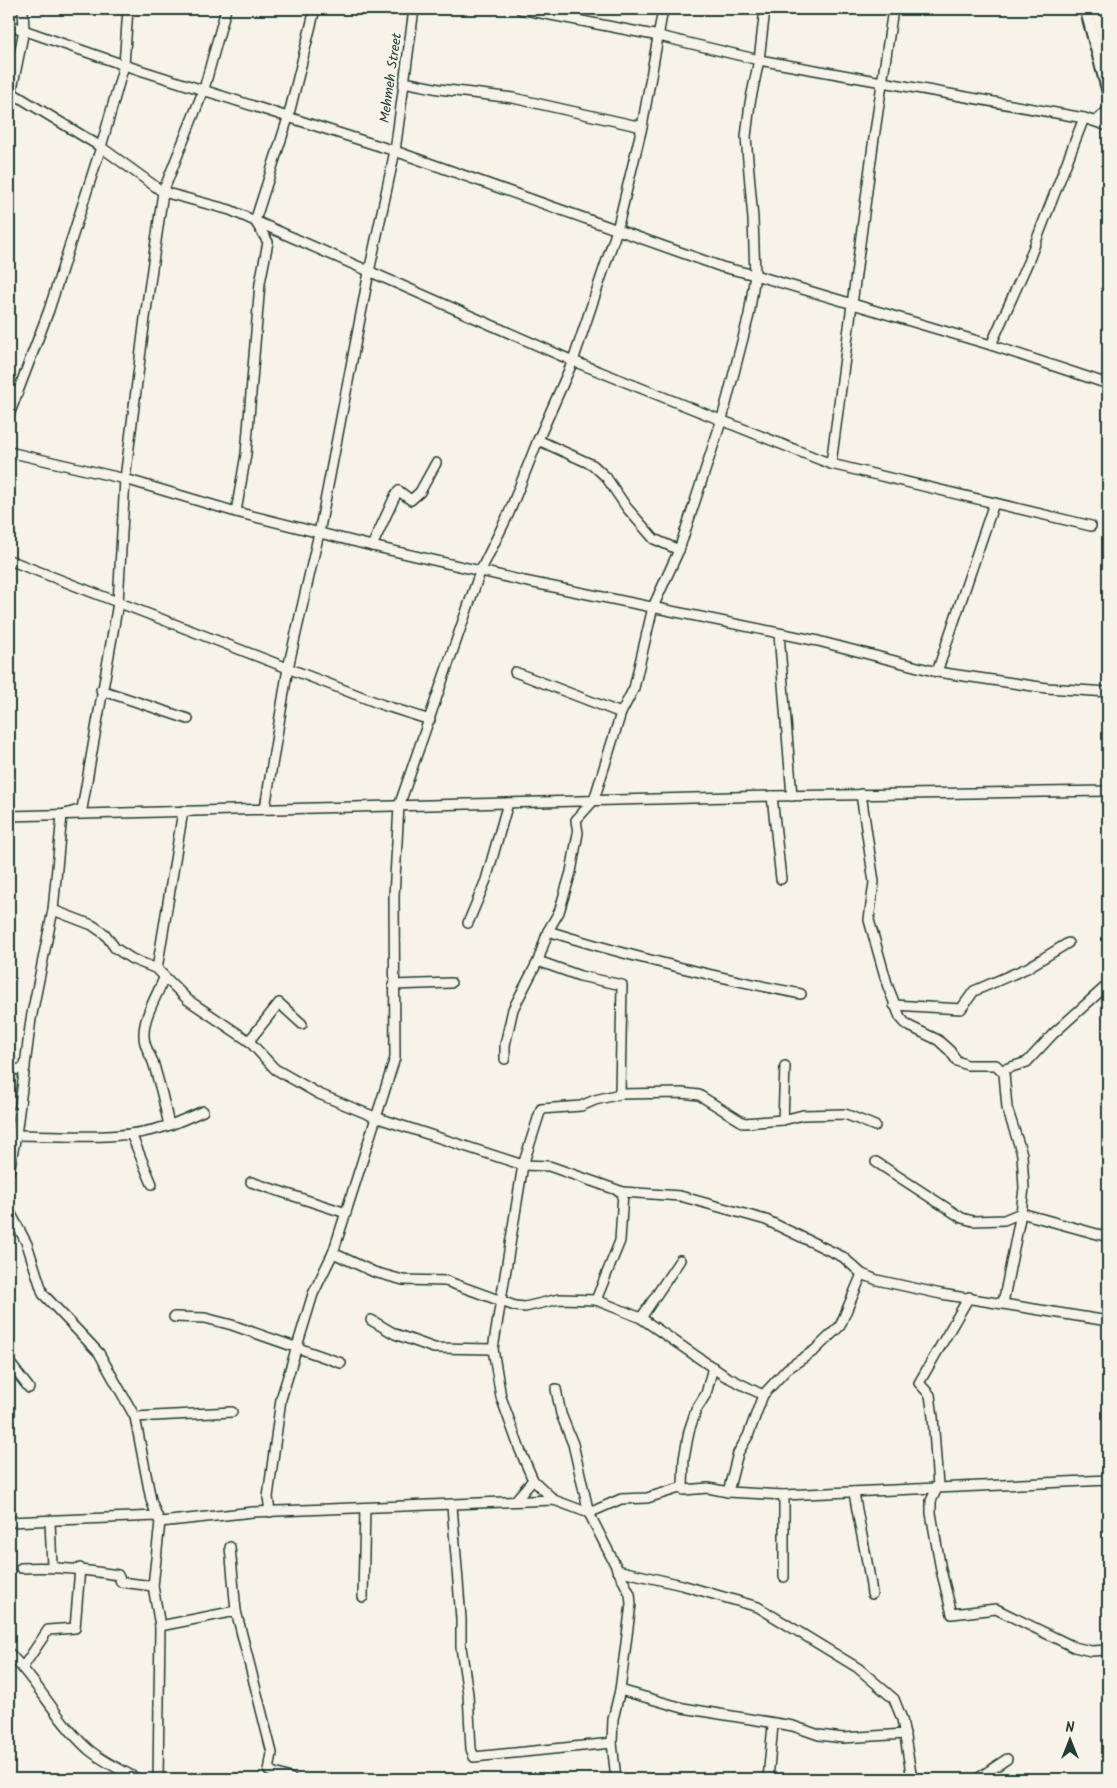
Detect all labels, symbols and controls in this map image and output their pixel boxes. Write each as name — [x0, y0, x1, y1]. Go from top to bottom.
street label: Mehmeh Street — [374, 31, 408, 125]
north arrow — [1044, 1716, 1094, 1766]
text: N — [1066, 1717, 1075, 1739]

